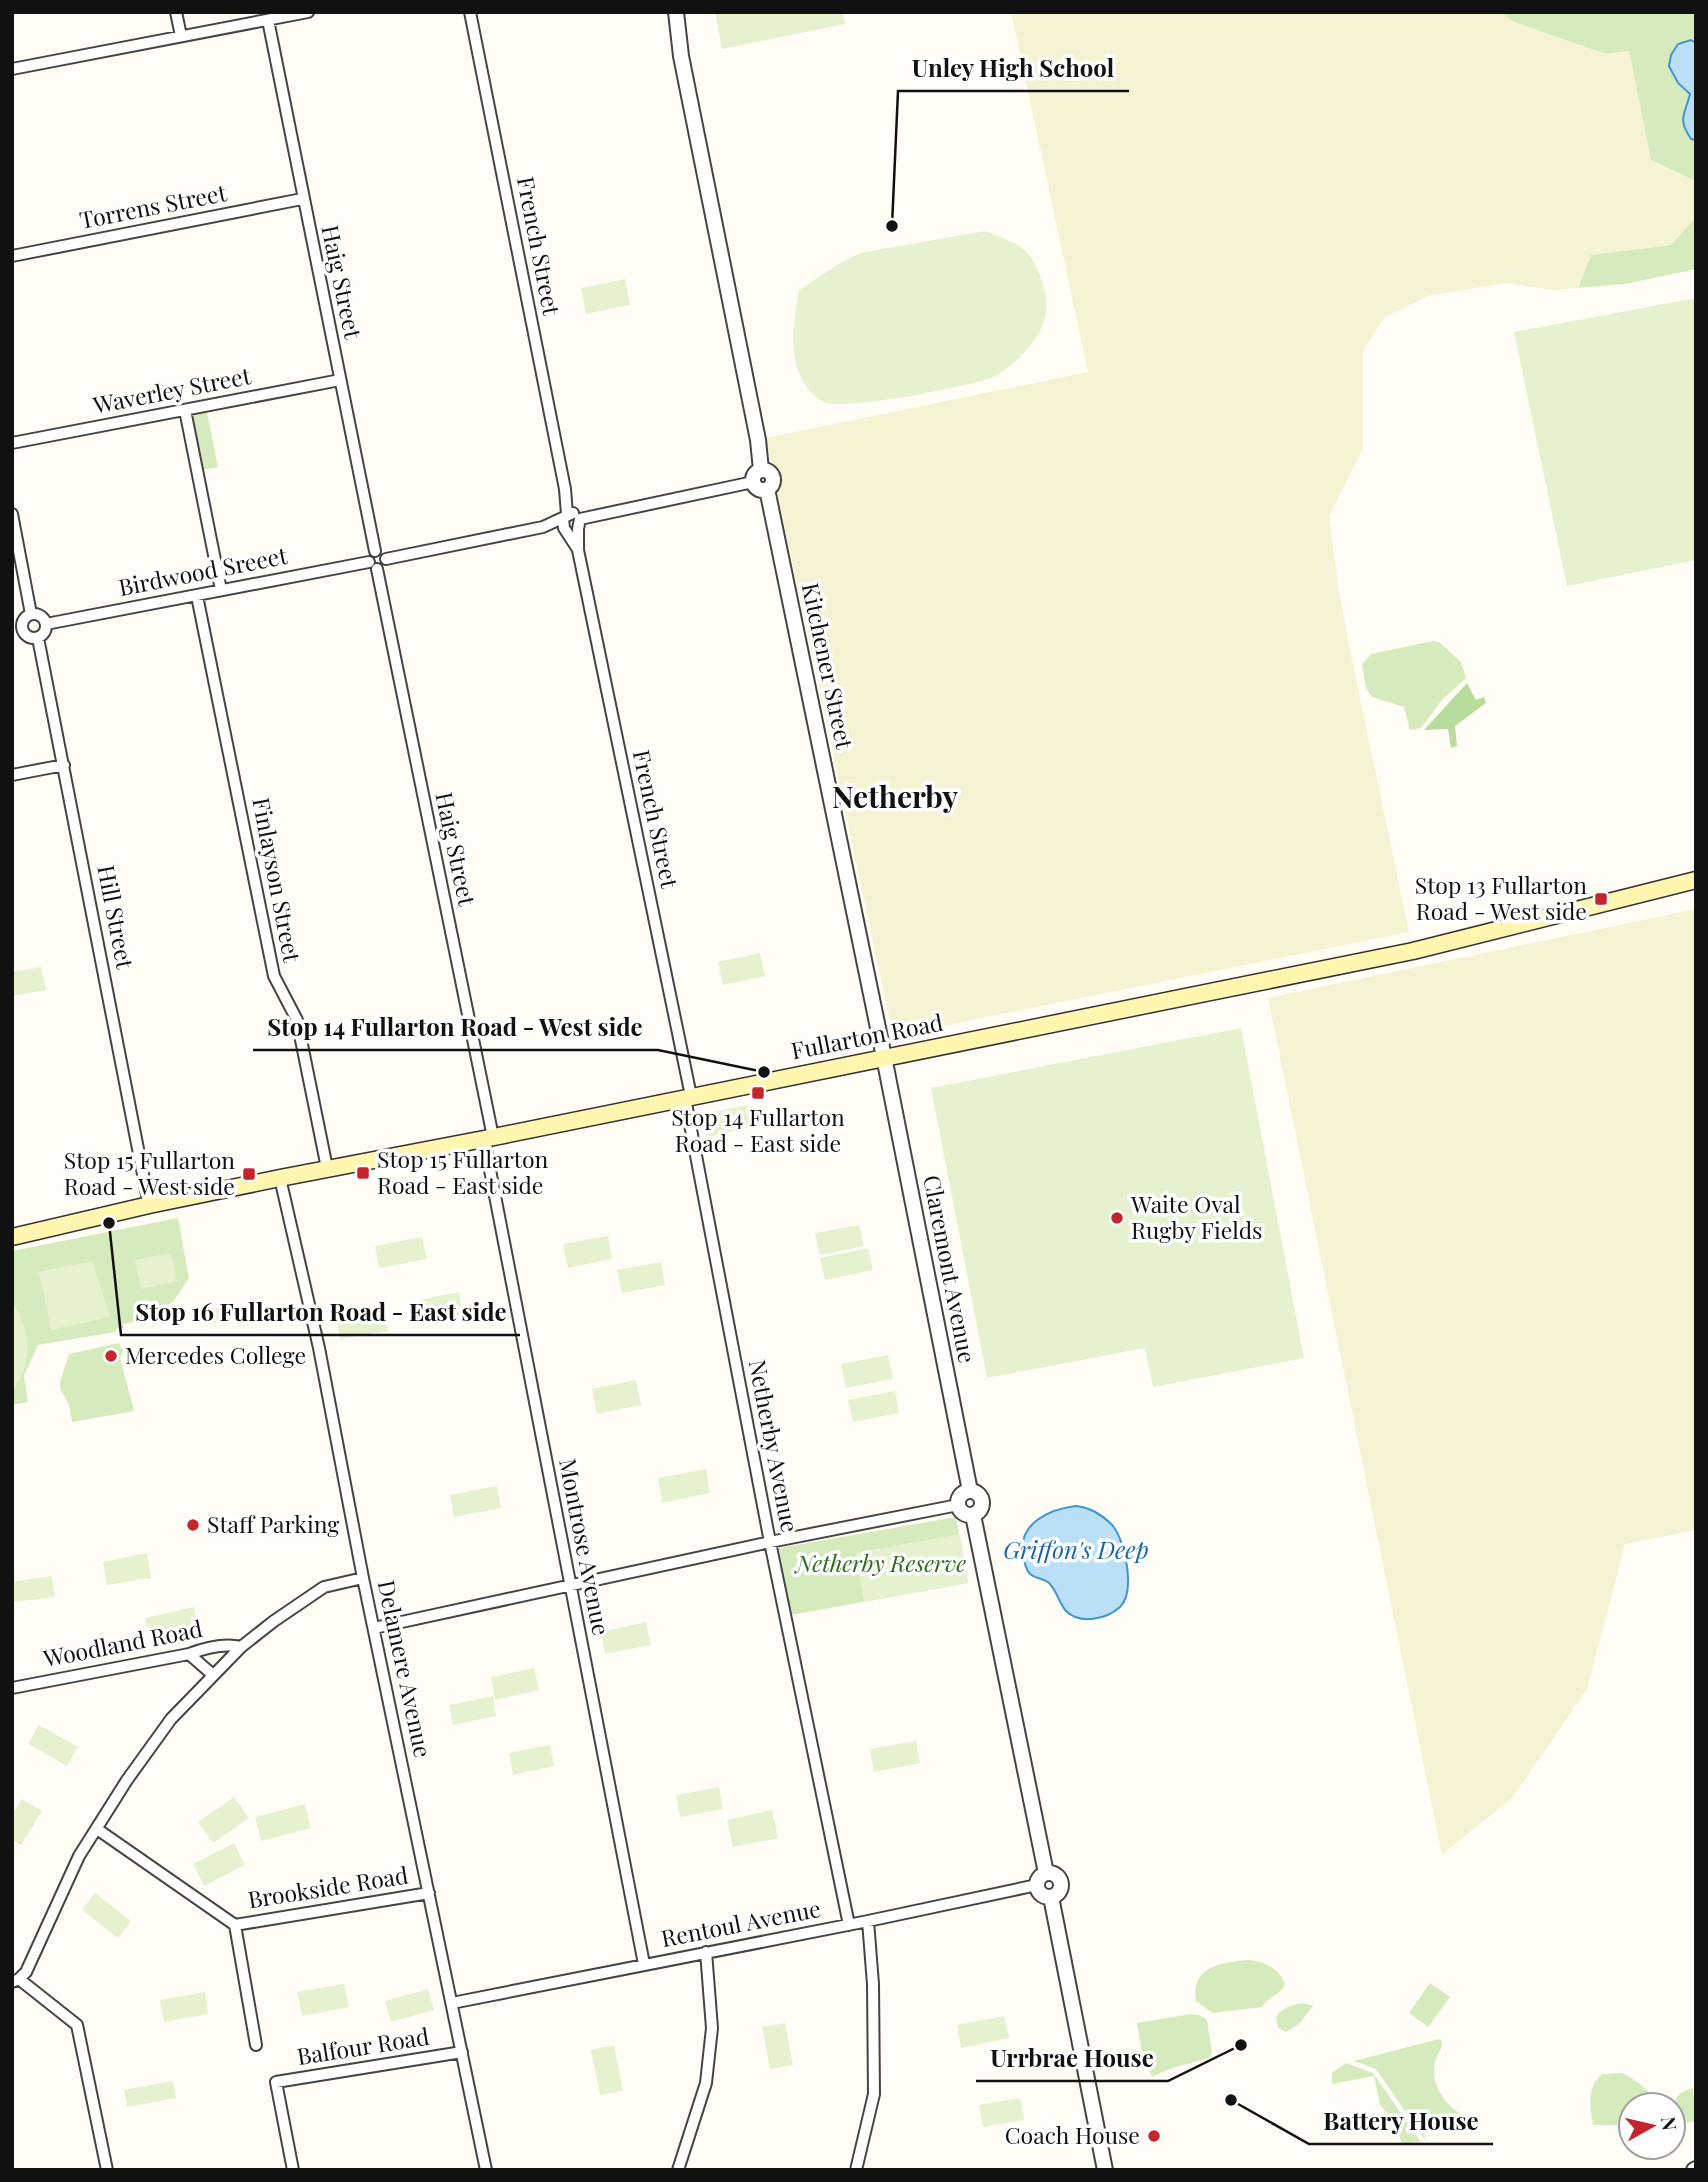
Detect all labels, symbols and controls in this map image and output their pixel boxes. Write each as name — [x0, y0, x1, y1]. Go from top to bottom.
callout: Unley High School — [898, 46, 1129, 91]
text: Unley High School — [912, 51, 1115, 83]
street label: French Street — [511, 174, 568, 318]
street label: Torrens Street — [77, 176, 230, 235]
street label: Haig Street — [315, 222, 370, 342]
street label: Waverley Street — [89, 359, 254, 420]
street label: Birdwood Sreeet — [116, 539, 291, 602]
street label: Kitchener Street — [796, 580, 861, 752]
street label: French Street — [627, 747, 686, 891]
district label: Netherby — [832, 776, 958, 816]
street label: Haig Street — [429, 789, 484, 909]
street label: Finlayson Street — [246, 795, 309, 965]
street label: Hill Street — [91, 862, 142, 972]
place label: Stop 13 Fullarton Road - West side — [1415, 869, 1587, 926]
marker: Stop 13 Fullarton Road - West side — [1593, 891, 1609, 907]
callout: Stop 14 Fullarton Road - West side — [253, 1005, 658, 1050]
street label: Fullarton Road — [788, 1006, 945, 1065]
text: Stop 14 Fullarton Road - West side — [267, 1010, 643, 1042]
marker: Stop 14 Fullarton Road - East side — [750, 1085, 766, 1101]
place label: Stop 14 Fullarton Road - East side — [671, 1101, 845, 1158]
place label: Stop 15 Fullarton Road - East side — [377, 1143, 548, 1200]
place label: Stop 15 Fullarton Road - West side — [64, 1144, 235, 1201]
marker: Stop 15 Fullarton Road - East side — [355, 1165, 371, 1181]
marker: Stop 15 Fullarton Road - West side — [241, 1166, 257, 1182]
street label: Claremont Avenue — [917, 1172, 984, 1365]
place label: Waite Oval Rugby Fields — [1130, 1188, 1262, 1245]
marker: Waite Oval Rugby Fields — [1109, 1210, 1125, 1226]
callout: Stop 16 Fullarton Road - East side — [121, 1290, 520, 1335]
text: Stop 16 Fullarton Road - East side — [135, 1295, 507, 1327]
place label: Mercedes College — [125, 1339, 306, 1370]
marker: Mercedes College — [103, 1348, 119, 1364]
street label: Netherby Avenue — [743, 1357, 806, 1535]
street label: Montrose Avenue — [553, 1456, 618, 1638]
place label: Staff Parking — [207, 1508, 339, 1539]
marker: Staff Parking — [185, 1517, 201, 1533]
water label: Griffon's Deep — [1003, 1533, 1149, 1565]
park label: Netherby Reserve — [794, 1547, 966, 1578]
street label: Delamere Avenue — [372, 1577, 439, 1760]
street label: Woodland Road — [40, 1612, 205, 1673]
street label: Brookside Road — [245, 1859, 410, 1914]
street label: Rentoul Avenue — [658, 1892, 823, 1953]
street label: Balfour Road — [294, 2020, 431, 2071]
callout: Urrbrae House — [976, 2036, 1168, 2081]
text: Urrbrae House — [990, 2041, 1154, 2073]
north arrow — [1617, 2091, 1687, 2161]
callout: Battery House — [1309, 2099, 1493, 2144]
text: Battery House — [1323, 2104, 1479, 2136]
text: N — [1656, 2115, 1684, 2132]
place label: Coach House — [1005, 2119, 1140, 2150]
marker: Coach House — [1146, 2128, 1162, 2144]

